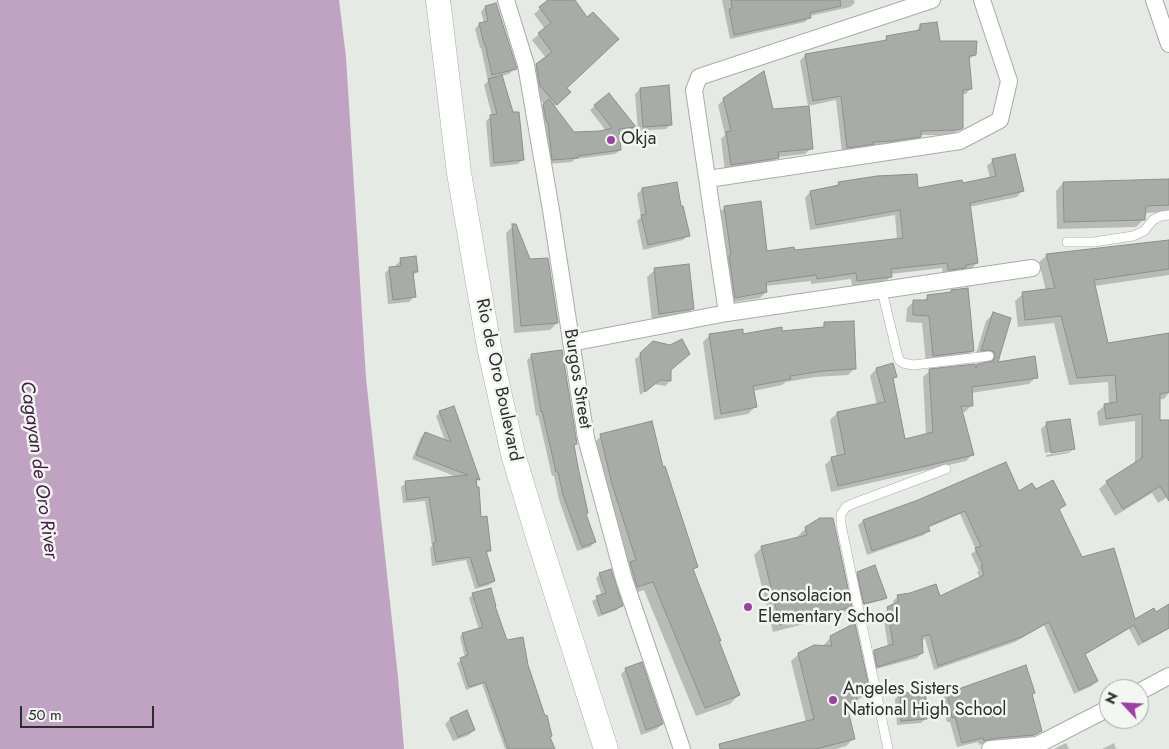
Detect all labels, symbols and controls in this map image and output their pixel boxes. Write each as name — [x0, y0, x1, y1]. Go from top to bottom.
place label: Okja — [621, 129, 656, 151]
marker: Okja — [605, 134, 617, 146]
street label: Rio de Oro Boulevard — [470, 297, 526, 463]
street label: Burgos Street — [558, 327, 596, 431]
water label: Cagayan de Oro River — [14, 380, 62, 560]
place label: Consolacion Elementary School — [758, 586, 899, 628]
marker: Consolacion Elementary School — [742, 601, 754, 613]
place label: Angeles Sisters National High School — [843, 679, 1006, 722]
north arrow — [1099, 679, 1149, 729]
text: N — [1100, 689, 1123, 707]
marker: Angeles Sisters National High School — [827, 694, 839, 706]
scale bar — [22, 696, 156, 728]
text: 50 m — [28, 704, 62, 726]

